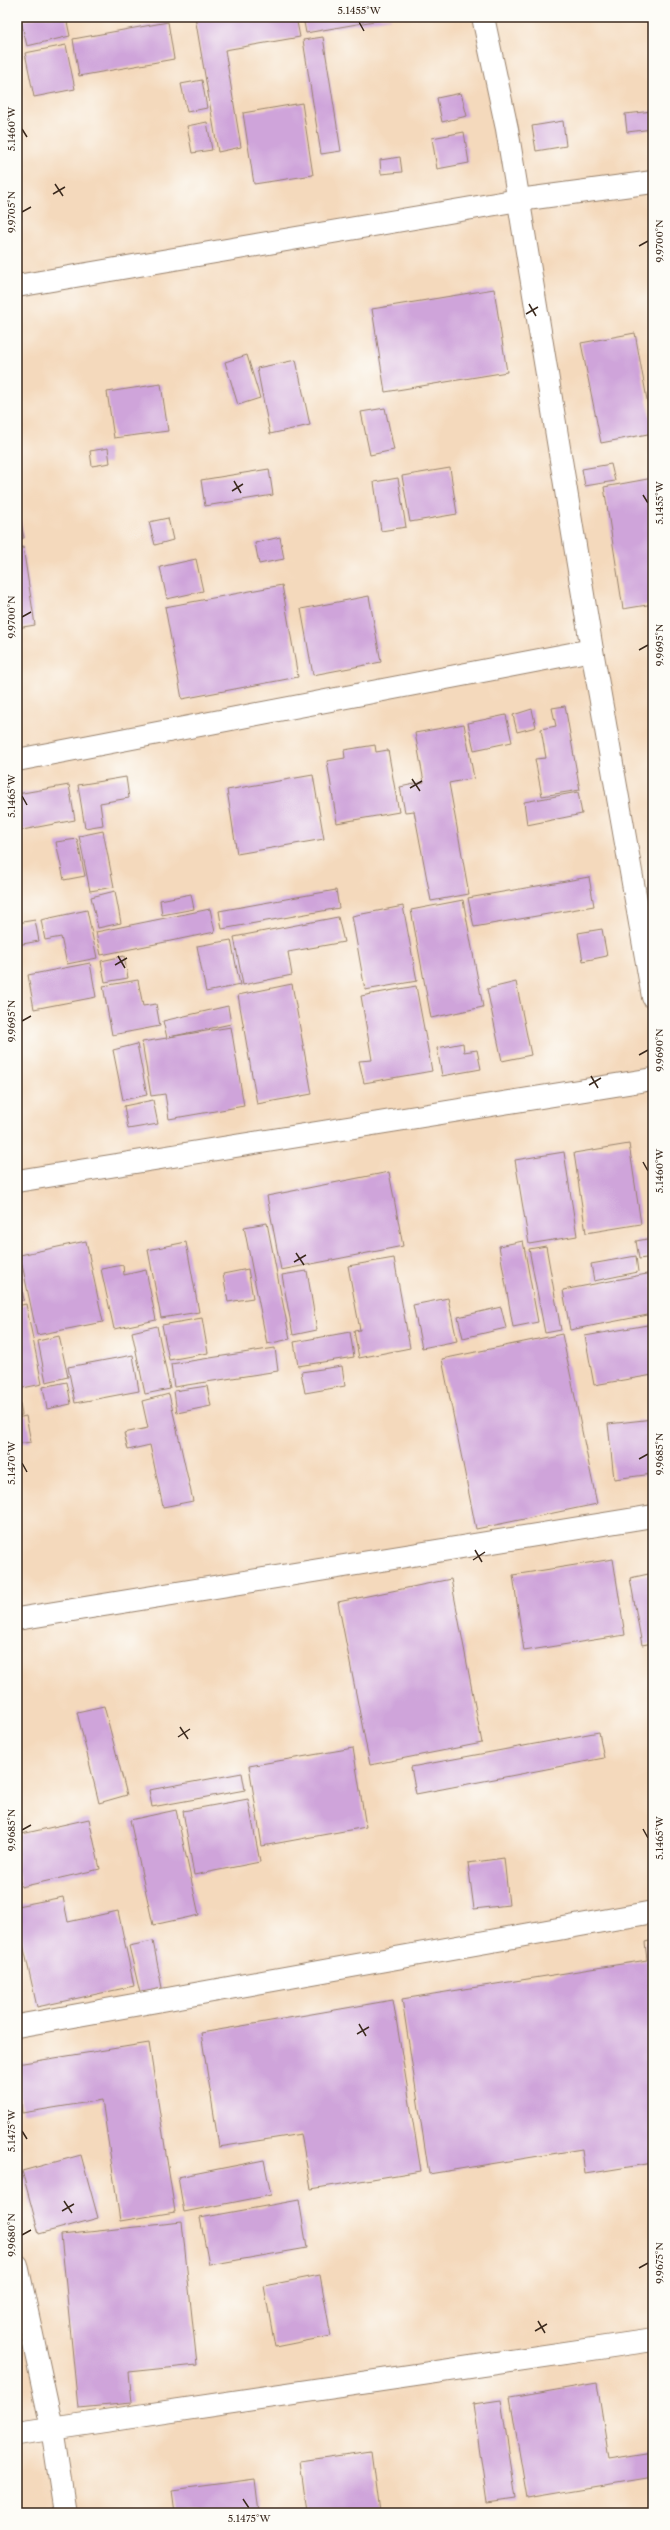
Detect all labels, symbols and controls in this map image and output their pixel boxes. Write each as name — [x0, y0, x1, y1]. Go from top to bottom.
text: 5.1455°W — [337, 4, 382, 17]
text: 5.1460°W — [5, 106, 18, 151]
text: 9.9705°N — [5, 191, 18, 233]
text: 9.9700°N — [653, 220, 666, 262]
text: 5.1455°W — [653, 480, 666, 525]
text: 9.9700°N — [5, 596, 18, 638]
text: 9.9695°N — [653, 624, 666, 666]
text: 5.1465°W — [5, 773, 18, 818]
text: 9.9695°N — [5, 1000, 18, 1042]
text: 9.9690°N — [653, 1028, 666, 1072]
text: 5.1460°W — [653, 1148, 666, 1193]
text: 9.9685°N — [653, 1433, 666, 1475]
text: 5.1470°W — [5, 1440, 18, 1485]
text: 9.9685°N — [5, 1809, 18, 1851]
text: 5.1465°W — [653, 1815, 666, 1860]
text: 5.1475°W — [5, 2109, 18, 2152]
text: 9.9680°N — [5, 2213, 18, 2257]
text: 9.9675°N — [653, 2242, 666, 2284]
text: 5.1475°W — [228, 2512, 271, 2525]

